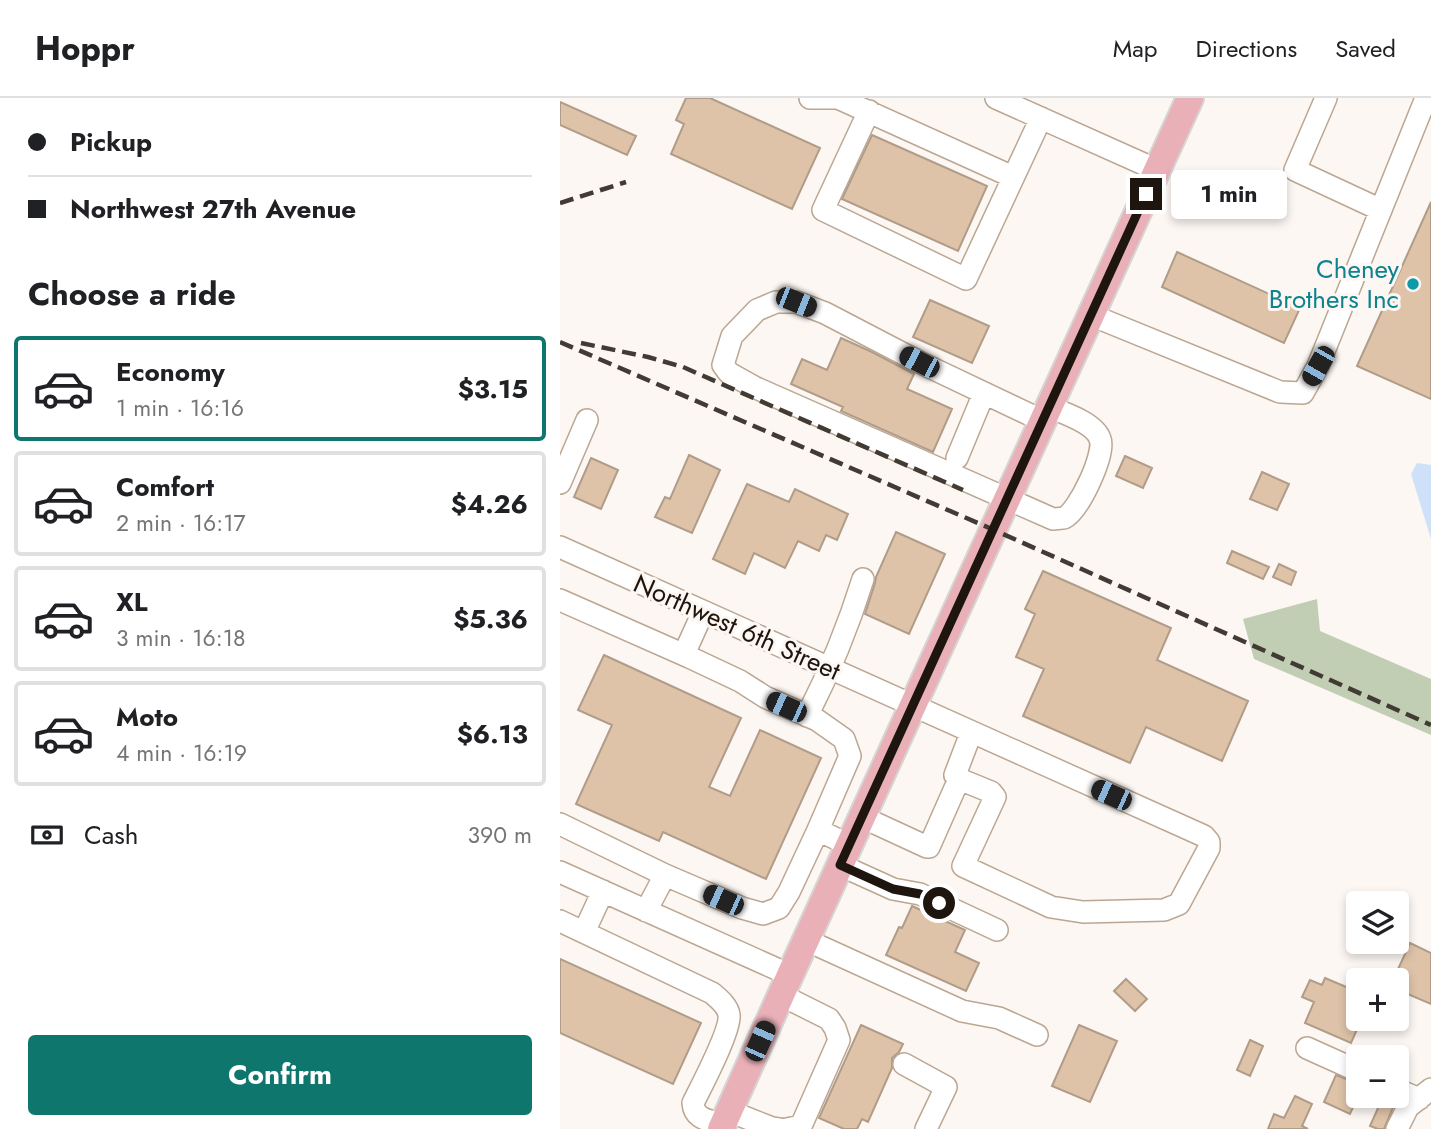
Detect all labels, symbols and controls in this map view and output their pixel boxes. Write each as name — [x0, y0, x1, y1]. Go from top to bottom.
text: Hoppr — [35, 25, 135, 72]
text: Map — [1113, 31, 1158, 66]
text: Directions — [1196, 31, 1297, 66]
text: Saved — [1335, 31, 1396, 66]
text: Pickup — [70, 123, 152, 161]
callout: 1 min — [1170, 170, 1286, 218]
text: 1 min — [1200, 177, 1258, 211]
route end — [1130, 178, 1162, 210]
text: Northwest 27th Avenue — [70, 190, 356, 228]
place label: Cheney Brothers Inc — [1269, 250, 1400, 318]
text: Choose a ride — [28, 271, 236, 317]
marker: Cheney Brothers Inc — [1405, 276, 1421, 292]
car — [773, 284, 820, 320]
car — [896, 343, 943, 381]
car — [1299, 343, 1338, 389]
text: Economy — [116, 353, 225, 391]
icon: car — [32, 357, 95, 420]
text: $3.15 — [458, 370, 528, 408]
text: 1 min · 16:16 — [116, 391, 244, 425]
text: Comfort — [116, 468, 214, 506]
icon: car — [32, 472, 95, 535]
text: $4.26 — [451, 485, 528, 523]
text: 2 min · 16:17 — [116, 506, 246, 540]
street label: Northwest 6th Street — [627, 564, 847, 690]
text: XL — [116, 583, 148, 621]
icon: car — [32, 587, 95, 650]
text: $5.36 — [453, 600, 528, 638]
text: 3 min · 16:18 — [116, 621, 246, 655]
car — [763, 689, 810, 725]
text: Moto — [116, 698, 178, 736]
icon: car — [32, 702, 95, 765]
text: $6.13 — [457, 715, 528, 753]
text: 4 min · 16:19 — [116, 736, 247, 770]
car — [1088, 777, 1135, 813]
icon: cash — [28, 816, 66, 854]
text: Cash — [84, 816, 138, 854]
text: 390 m — [468, 818, 532, 852]
car — [700, 882, 747, 918]
route start — [923, 887, 955, 919]
map controls — [1346, 891, 1409, 1108]
button: layers — [1346, 891, 1409, 954]
button: + — [1346, 968, 1409, 1031]
car — [742, 1018, 779, 1064]
button: Confirm — [28, 1035, 532, 1115]
button: − — [1346, 1045, 1409, 1108]

